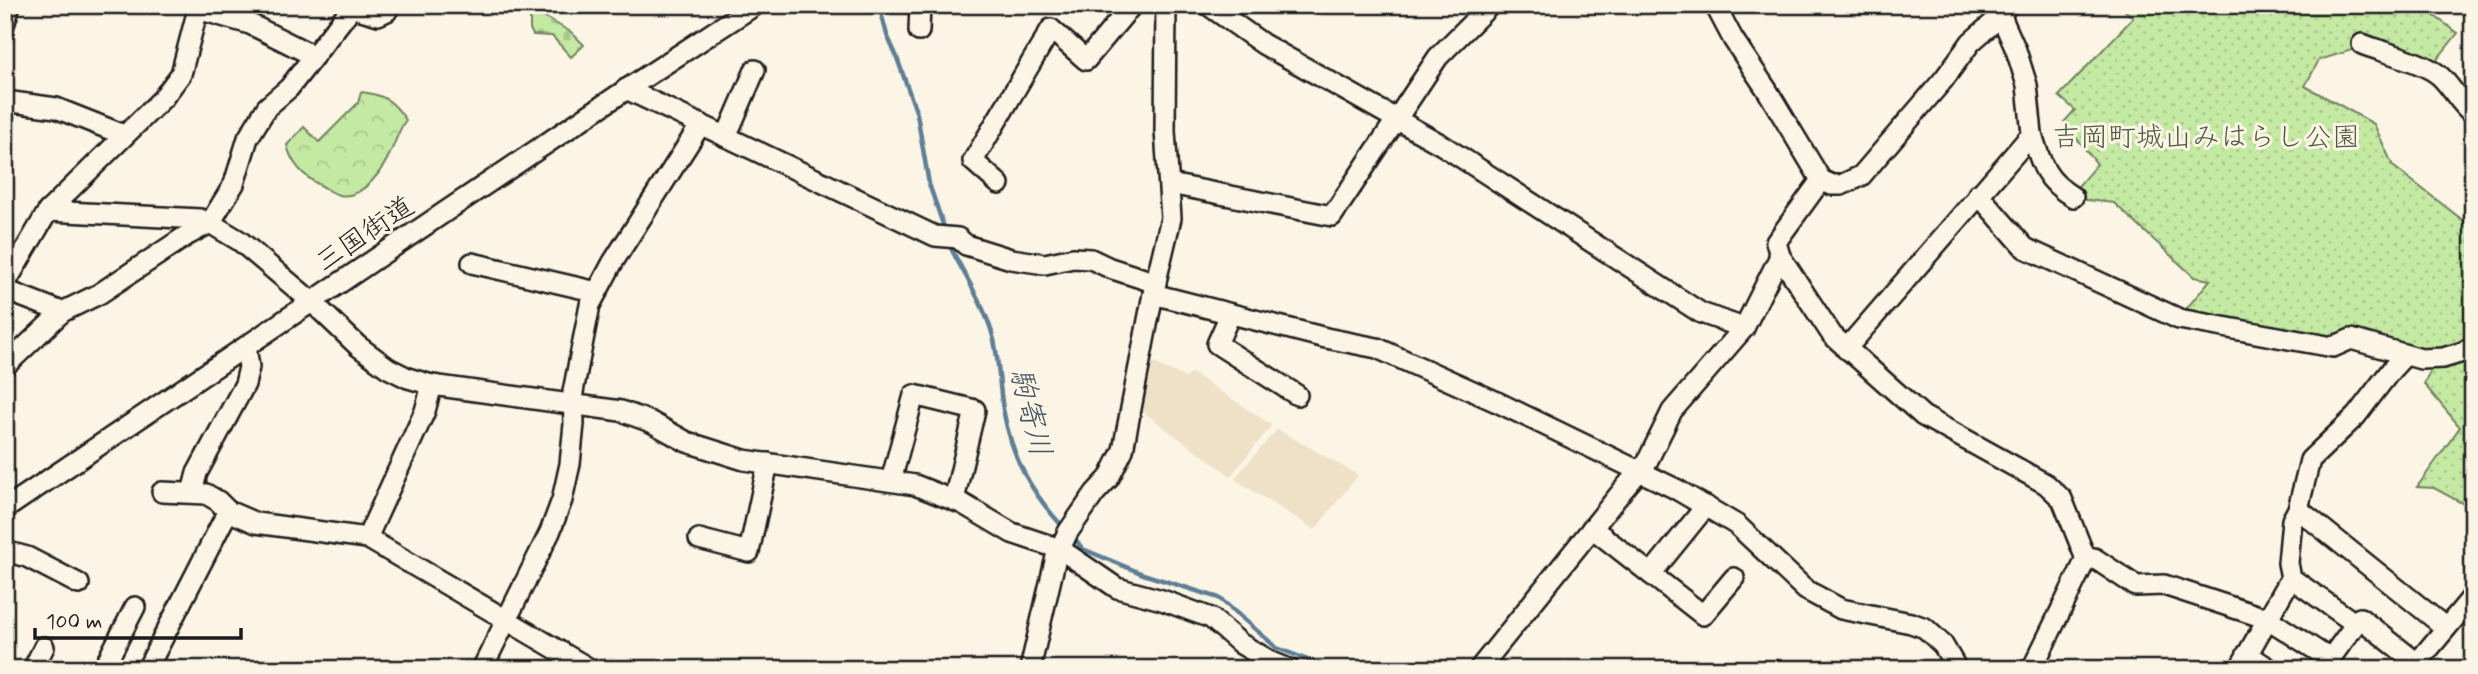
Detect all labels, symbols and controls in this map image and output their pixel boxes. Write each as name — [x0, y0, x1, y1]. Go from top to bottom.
park label: 吉岡町城山みはらし公園 — [2052, 120, 2360, 157]
street label: 三国街道 — [309, 188, 422, 282]
water label: 駒寄川 — [1000, 364, 1059, 461]
scale bar — [35, 597, 242, 641]
text: 100 m — [46, 608, 102, 636]

